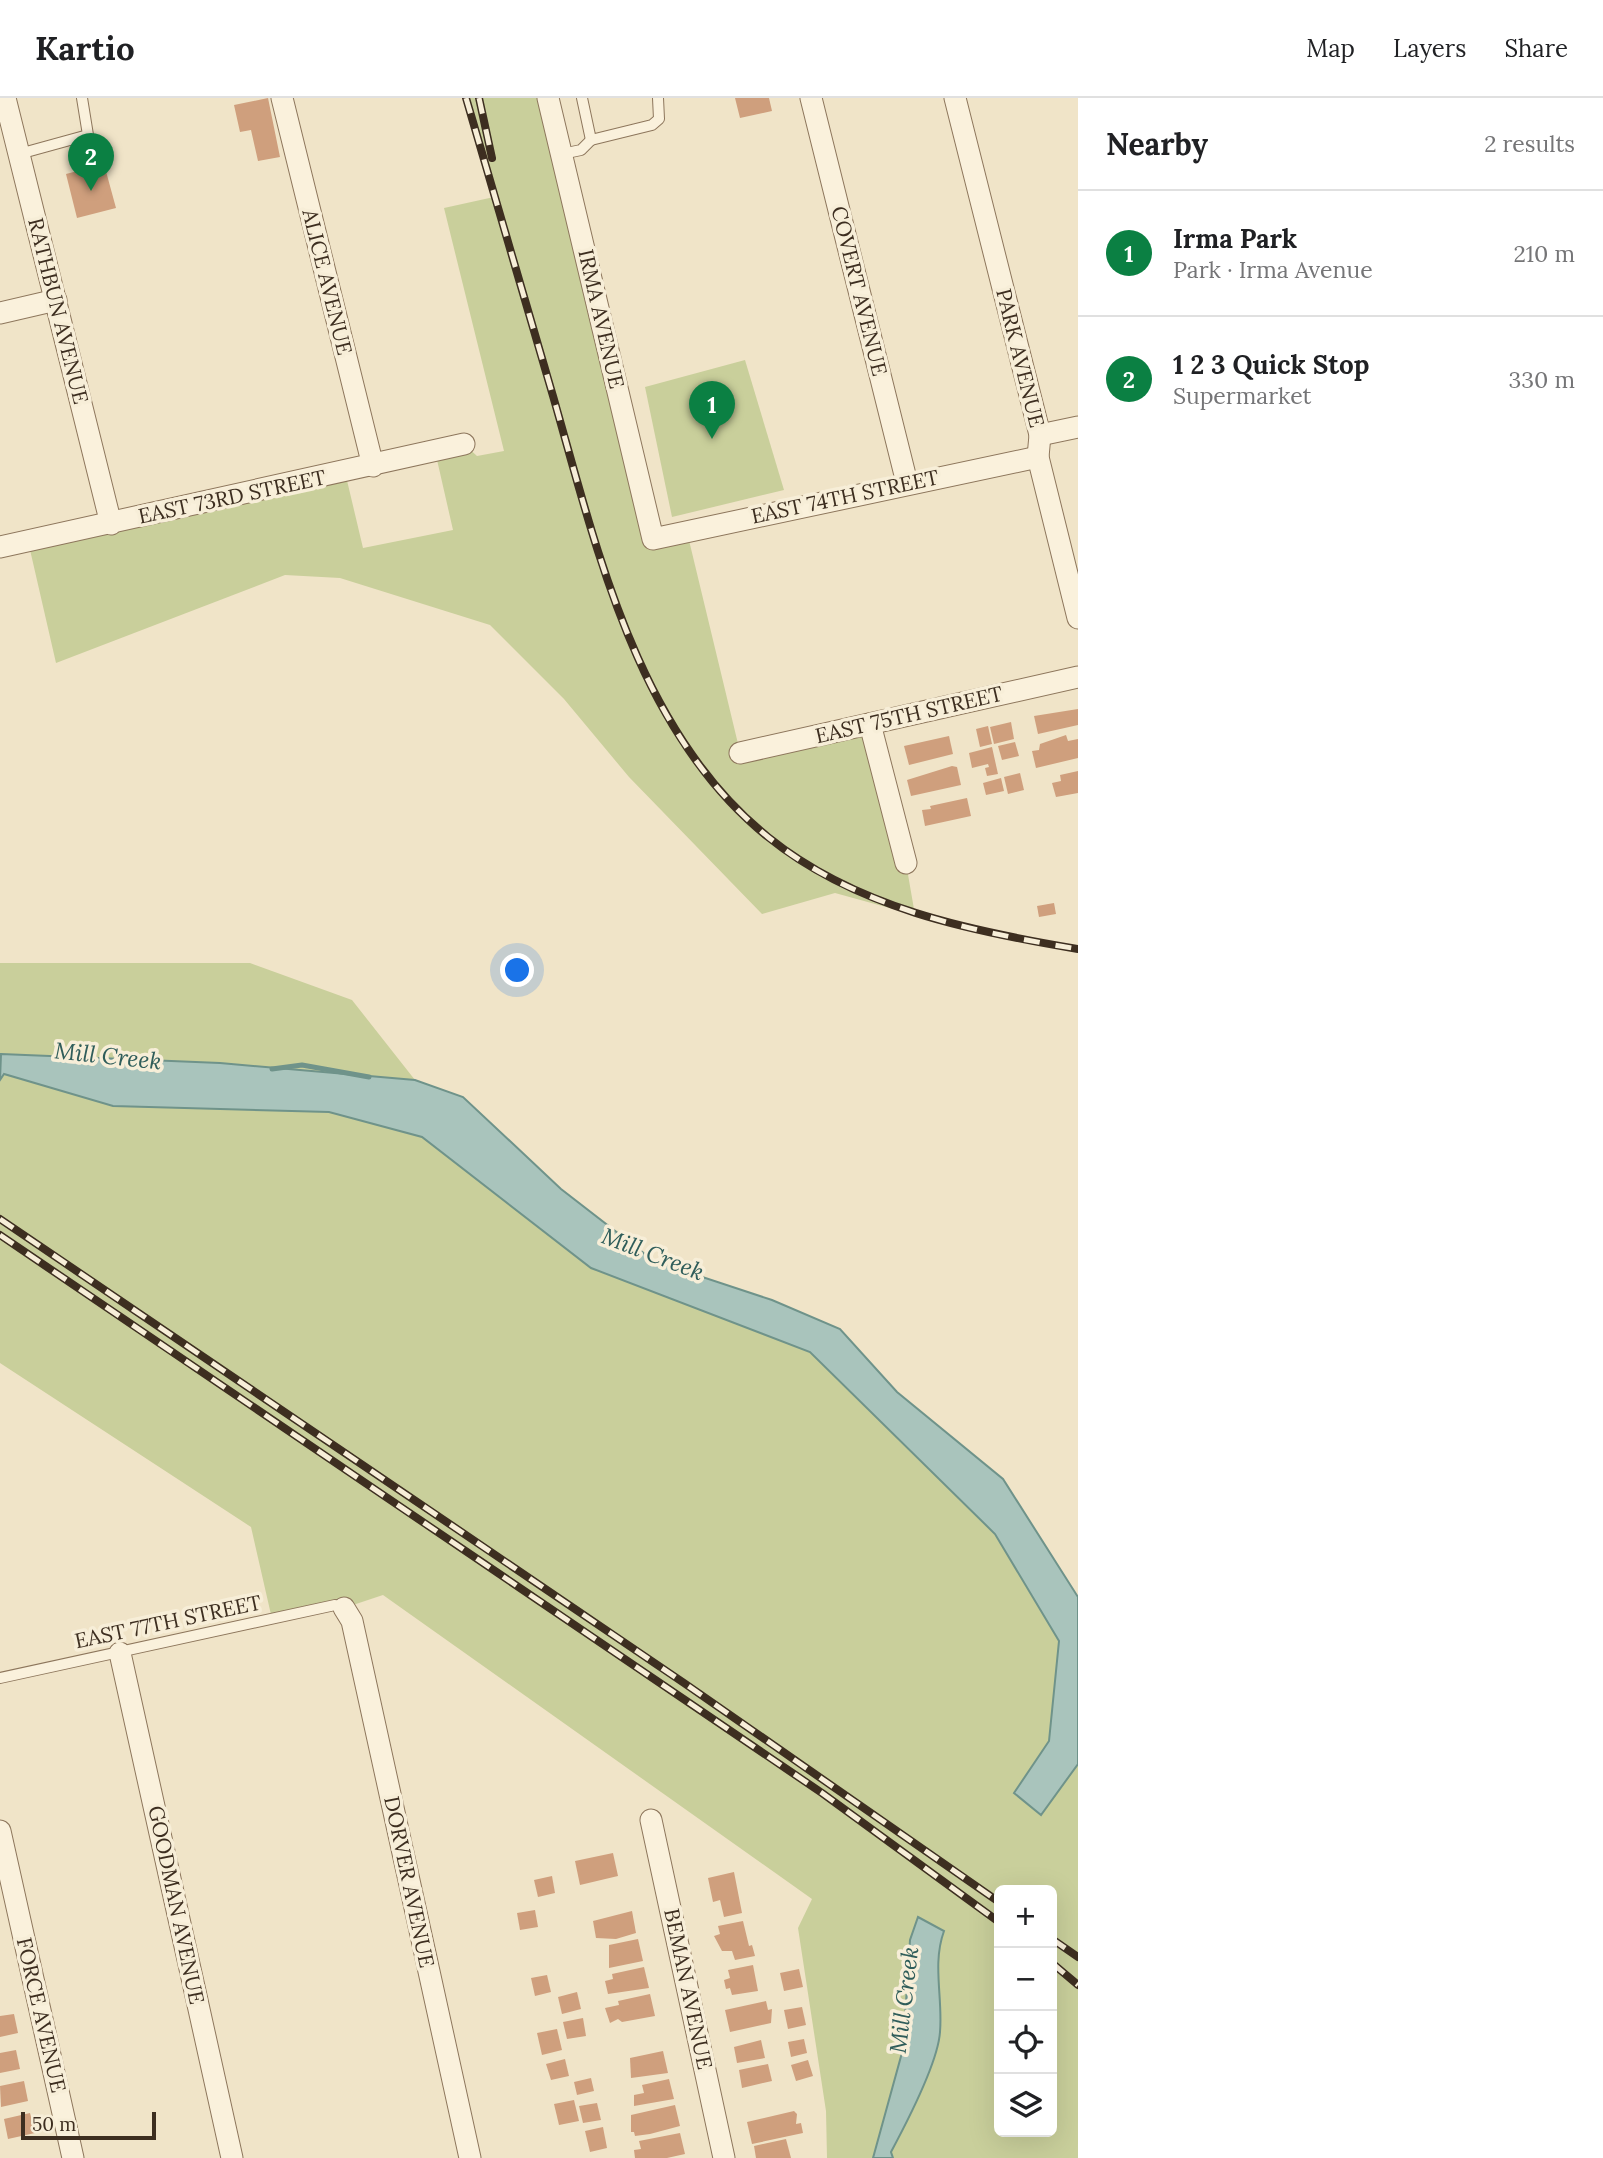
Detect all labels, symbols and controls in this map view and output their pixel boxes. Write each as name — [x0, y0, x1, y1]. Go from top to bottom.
text: Kartio — [35, 27, 135, 69]
text: Map — [1306, 33, 1355, 64]
text: Layers — [1393, 33, 1466, 64]
text: Share — [1504, 33, 1568, 64]
text: Nearby — [1106, 125, 1208, 163]
text: 2 results — [1484, 129, 1575, 158]
pin: 2 — [68, 133, 114, 191]
street label: COVERT AVENUE — [825, 203, 894, 379]
street label: ALICE AVENUE — [296, 205, 359, 358]
street label: RATHBUN AVENUE — [22, 215, 95, 407]
text: Irma Park — [1173, 222, 1297, 255]
text: 1 — [1124, 239, 1134, 268]
text: 210 m — [1513, 239, 1575, 268]
street label: IRMA AVENUE — [572, 247, 631, 391]
text: Park · Irma Avenue — [1173, 255, 1373, 284]
street label: PARK AVENUE — [990, 286, 1051, 430]
text: 1 2 3 Quick Stop — [1173, 348, 1369, 381]
text: 2 — [1123, 365, 1135, 394]
text: 330 m — [1508, 365, 1575, 394]
pin: 1 — [689, 381, 735, 439]
text: Supermarket — [1173, 381, 1311, 410]
street label: EAST 73RD STREET — [136, 463, 328, 530]
street label: EAST 74TH STREET — [749, 463, 941, 530]
street label: EAST 75TH STREET — [812, 680, 1005, 749]
your location — [500, 953, 534, 987]
water label: Mill Creek — [53, 1035, 163, 1076]
water label: Mill Creek — [598, 1221, 709, 1286]
street label: EAST 77TH STREET — [72, 1589, 264, 1654]
street label: DORVER AVENUE — [378, 1794, 441, 1970]
street label: GOODMAN AVENUE — [142, 1803, 211, 2007]
map controls — [994, 1885, 1057, 2137]
button: + — [994, 1885, 1057, 1948]
street label: BEMAN AVENUE — [658, 1906, 719, 2072]
street label: FORCE AVENUE — [11, 1935, 72, 2095]
water label: Mill Creek — [883, 1945, 924, 2055]
button: − — [994, 1948, 1057, 2011]
button: locate — [994, 2011, 1057, 2074]
button: layers — [994, 2074, 1057, 2137]
scale bar — [21, 2109, 156, 2141]
text: 50 m — [32, 2112, 76, 2136]

